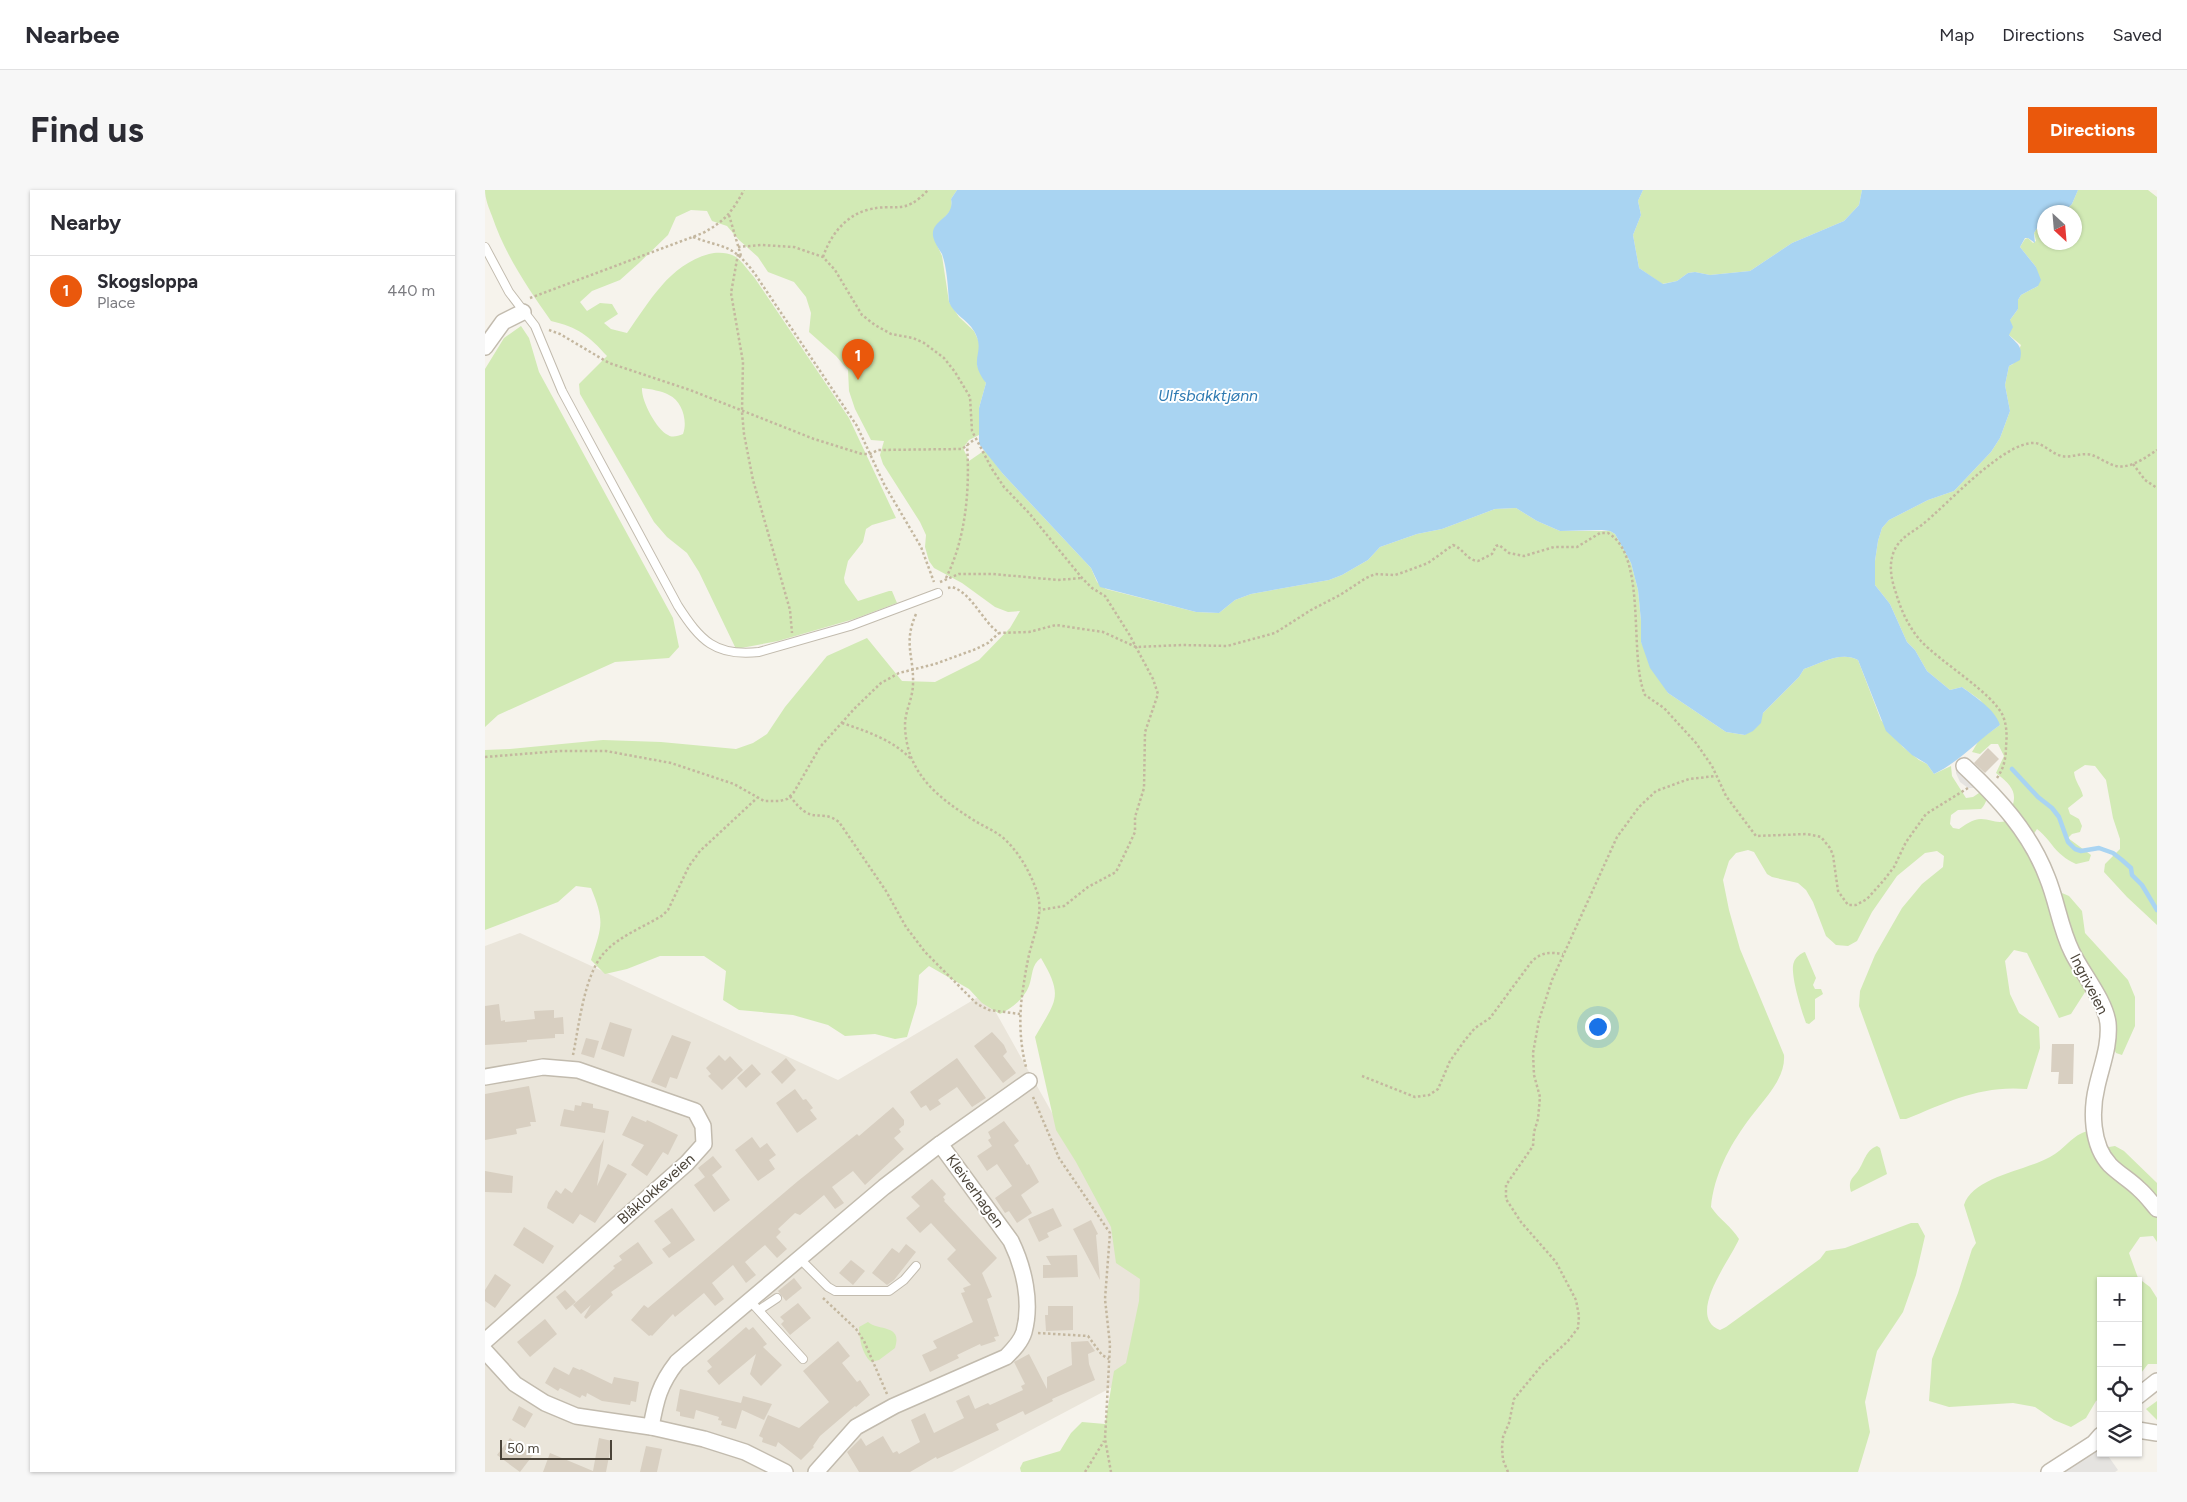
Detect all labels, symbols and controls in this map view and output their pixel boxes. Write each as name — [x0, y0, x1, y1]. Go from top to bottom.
text: Nearbee — [25, 20, 120, 49]
text: Map — [1939, 24, 1974, 46]
text: Directions — [2002, 24, 2084, 46]
text: Saved — [2112, 24, 2162, 46]
button: Directions — [2028, 107, 2157, 153]
text: Find us — [30, 109, 144, 151]
north arrow — [2037, 205, 2082, 250]
text: Nearby — [50, 210, 121, 235]
text: Skogsloppa — [97, 270, 198, 293]
text: 1 — [63, 281, 69, 300]
text: 440 m — [387, 281, 435, 300]
text: Place — [97, 293, 135, 312]
pin: 1 — [842, 339, 874, 380]
water label: Ulfsbakktjønn — [1158, 386, 1258, 405]
street label: Ingriveien — [2066, 951, 2112, 1017]
your location — [1585, 1014, 1611, 1040]
street label: Blåklokkeveien — [614, 1150, 698, 1228]
street label: Kleiverhagen — [942, 1151, 1008, 1231]
map controls — [2097, 1277, 2142, 1457]
button: + — [2097, 1277, 2142, 1322]
button: − — [2097, 1322, 2142, 1367]
button: locate — [2097, 1367, 2142, 1412]
button: layers — [2097, 1412, 2142, 1457]
scale bar — [500, 1437, 613, 1460]
text: 50 m — [507, 1440, 539, 1457]

